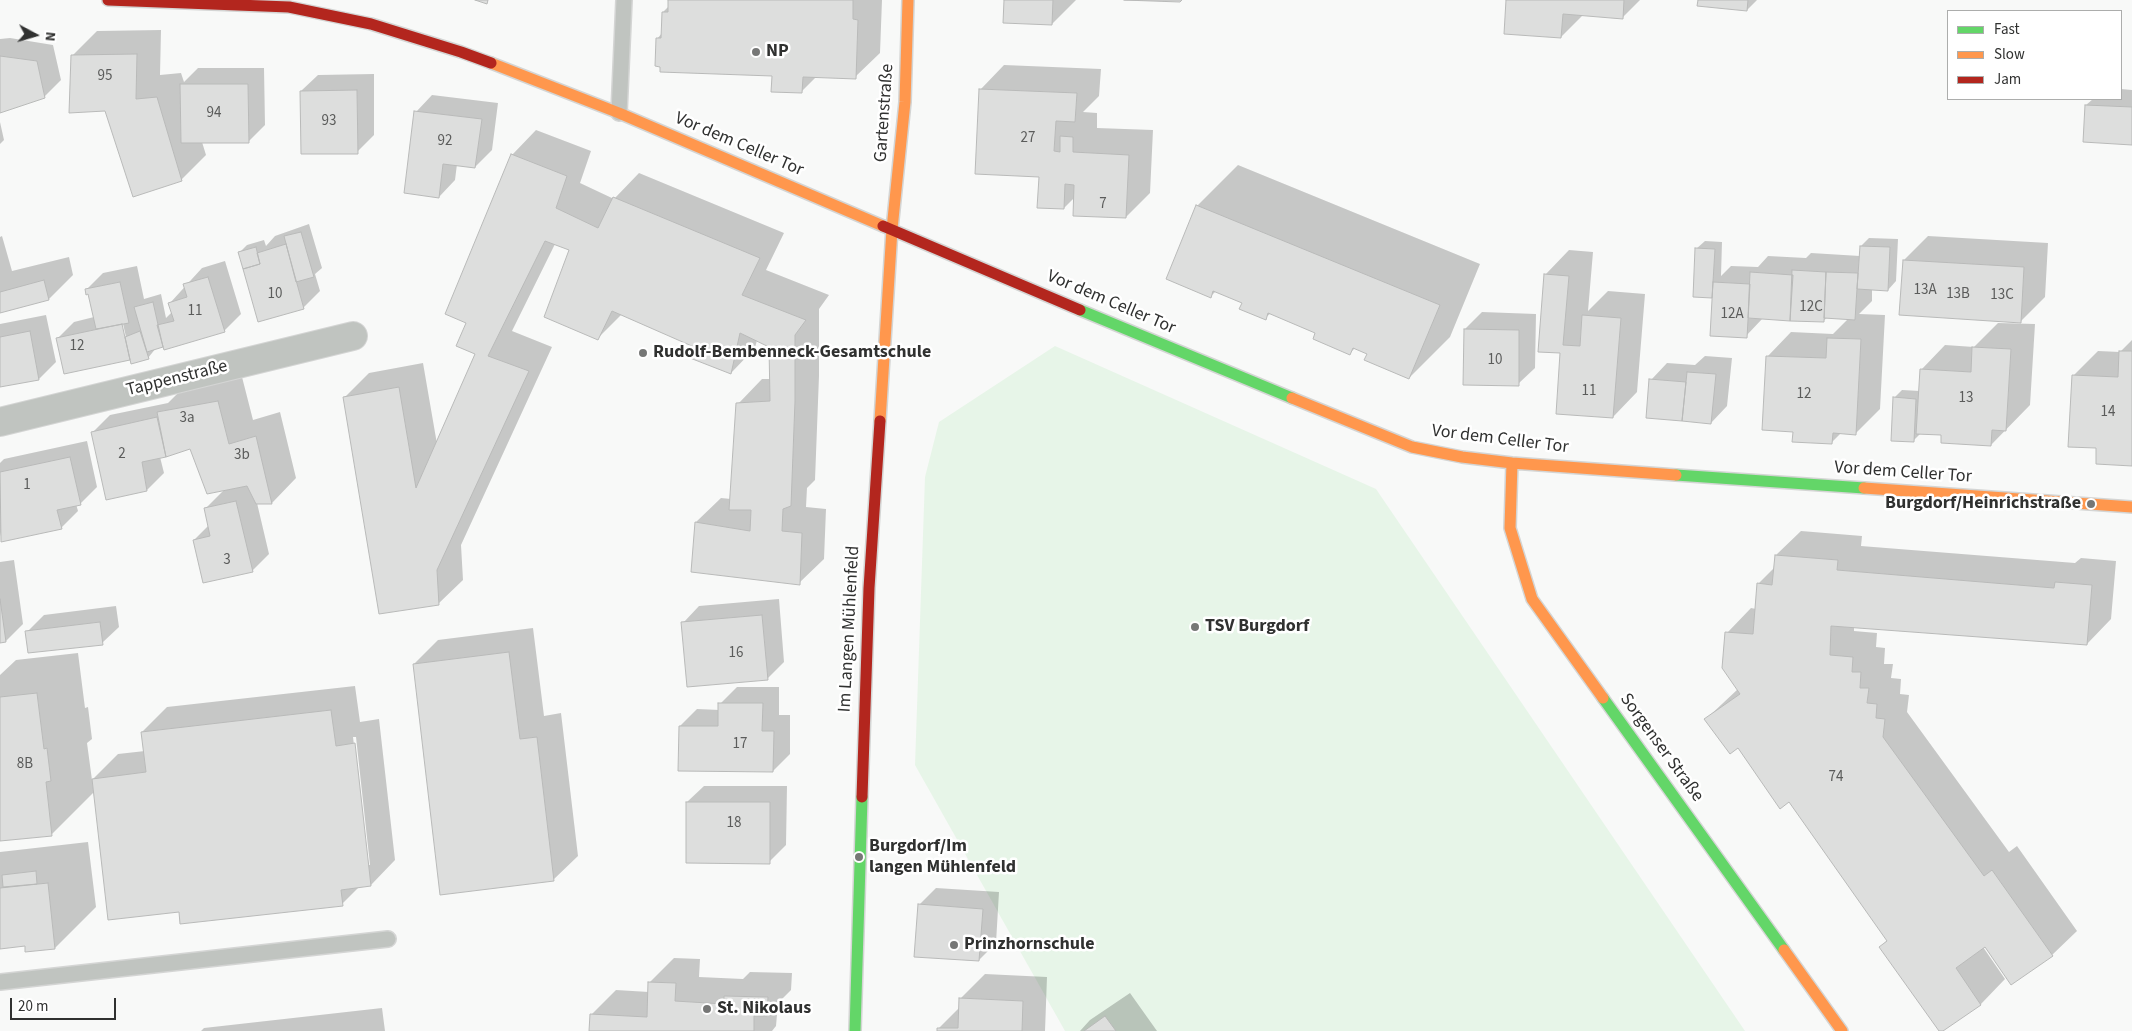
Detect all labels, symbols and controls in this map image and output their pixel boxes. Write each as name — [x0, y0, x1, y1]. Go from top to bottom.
north arrow — [10, 10, 60, 60]
legend — [1947, 10, 2122, 100]
text: Fast — [1994, 19, 2020, 40]
text: N — [39, 31, 60, 42]
place label: NP — [766, 41, 789, 63]
text: Slow — [1994, 44, 2025, 65]
marker: NP — [750, 46, 762, 58]
street label: Gartenstraße — [871, 63, 899, 163]
house number: 95 — [98, 68, 112, 86]
text: Jam — [1994, 69, 2021, 90]
house number: 94 — [207, 105, 221, 123]
street label: Vor dem Celler Tor — [671, 108, 807, 182]
house number: 93 — [322, 113, 336, 131]
house number: 27 — [1021, 130, 1035, 148]
house number: 92 — [438, 133, 452, 151]
house number: 7 — [1099, 196, 1107, 214]
street label: Vor dem Celler Tor — [1043, 266, 1179, 340]
house number: 13A — [1913, 282, 1937, 300]
house number: 10 — [268, 286, 282, 304]
house number: 13B — [1946, 286, 1970, 304]
house number: 13C — [1990, 287, 2014, 305]
house number: 12C — [1799, 299, 1823, 317]
house number: 11 — [188, 303, 202, 321]
house number: 12A — [1720, 306, 1744, 324]
house number: 12 — [70, 338, 84, 356]
place label: Rudolf-Bembenneck-Gesamtschule — [653, 342, 931, 364]
marker: Rudolf-Bembenneck-Gesamtschule — [637, 347, 649, 359]
house number: 10 — [1488, 352, 1502, 370]
street label: Tappenstraße — [124, 356, 230, 402]
house number: 11 — [1582, 383, 1596, 401]
house number: 12 — [1797, 386, 1811, 404]
house number: 13 — [1959, 390, 1973, 408]
house number: 14 — [2101, 404, 2115, 422]
house number: 3a — [179, 410, 195, 428]
street label: Vor dem Celler Tor — [1430, 421, 1570, 459]
house number: 2 — [118, 446, 126, 464]
house number: 3b — [234, 447, 250, 465]
street label: Vor dem Celler Tor — [1834, 457, 1972, 489]
house number: 1 — [23, 477, 31, 495]
place label: Burgdorf/Heinrichstraße — [1885, 493, 2081, 515]
marker: Burgdorf/Heinrichstraße — [2085, 498, 2097, 510]
street label: Im Langen Mühlenfeld — [835, 545, 865, 713]
house number: 3 — [223, 552, 231, 570]
place label: TSV Burgdorf — [1205, 616, 1309, 638]
marker: TSV Burgdorf — [1189, 621, 1201, 633]
house number: 16 — [729, 645, 743, 663]
street label: Sorgenser Straße — [1614, 690, 1708, 806]
house number: 17 — [733, 736, 747, 754]
house number: 8B — [17, 756, 33, 774]
house number: 74 — [1829, 769, 1843, 787]
house number: 18 — [727, 815, 741, 833]
place label: Burgdorf/Im langen Mühlenfeld — [869, 836, 1016, 879]
marker: Burgdorf/Im langen Mühlenfeld — [853, 851, 865, 863]
place label: Prinzhornschule — [964, 934, 1095, 956]
marker: Prinzhornschule — [948, 939, 960, 951]
scale bar — [12, 988, 119, 1020]
text: 20 m — [18, 996, 48, 1017]
place label: St. Nikolaus — [717, 998, 811, 1020]
marker: St. Nikolaus — [701, 1003, 713, 1015]

